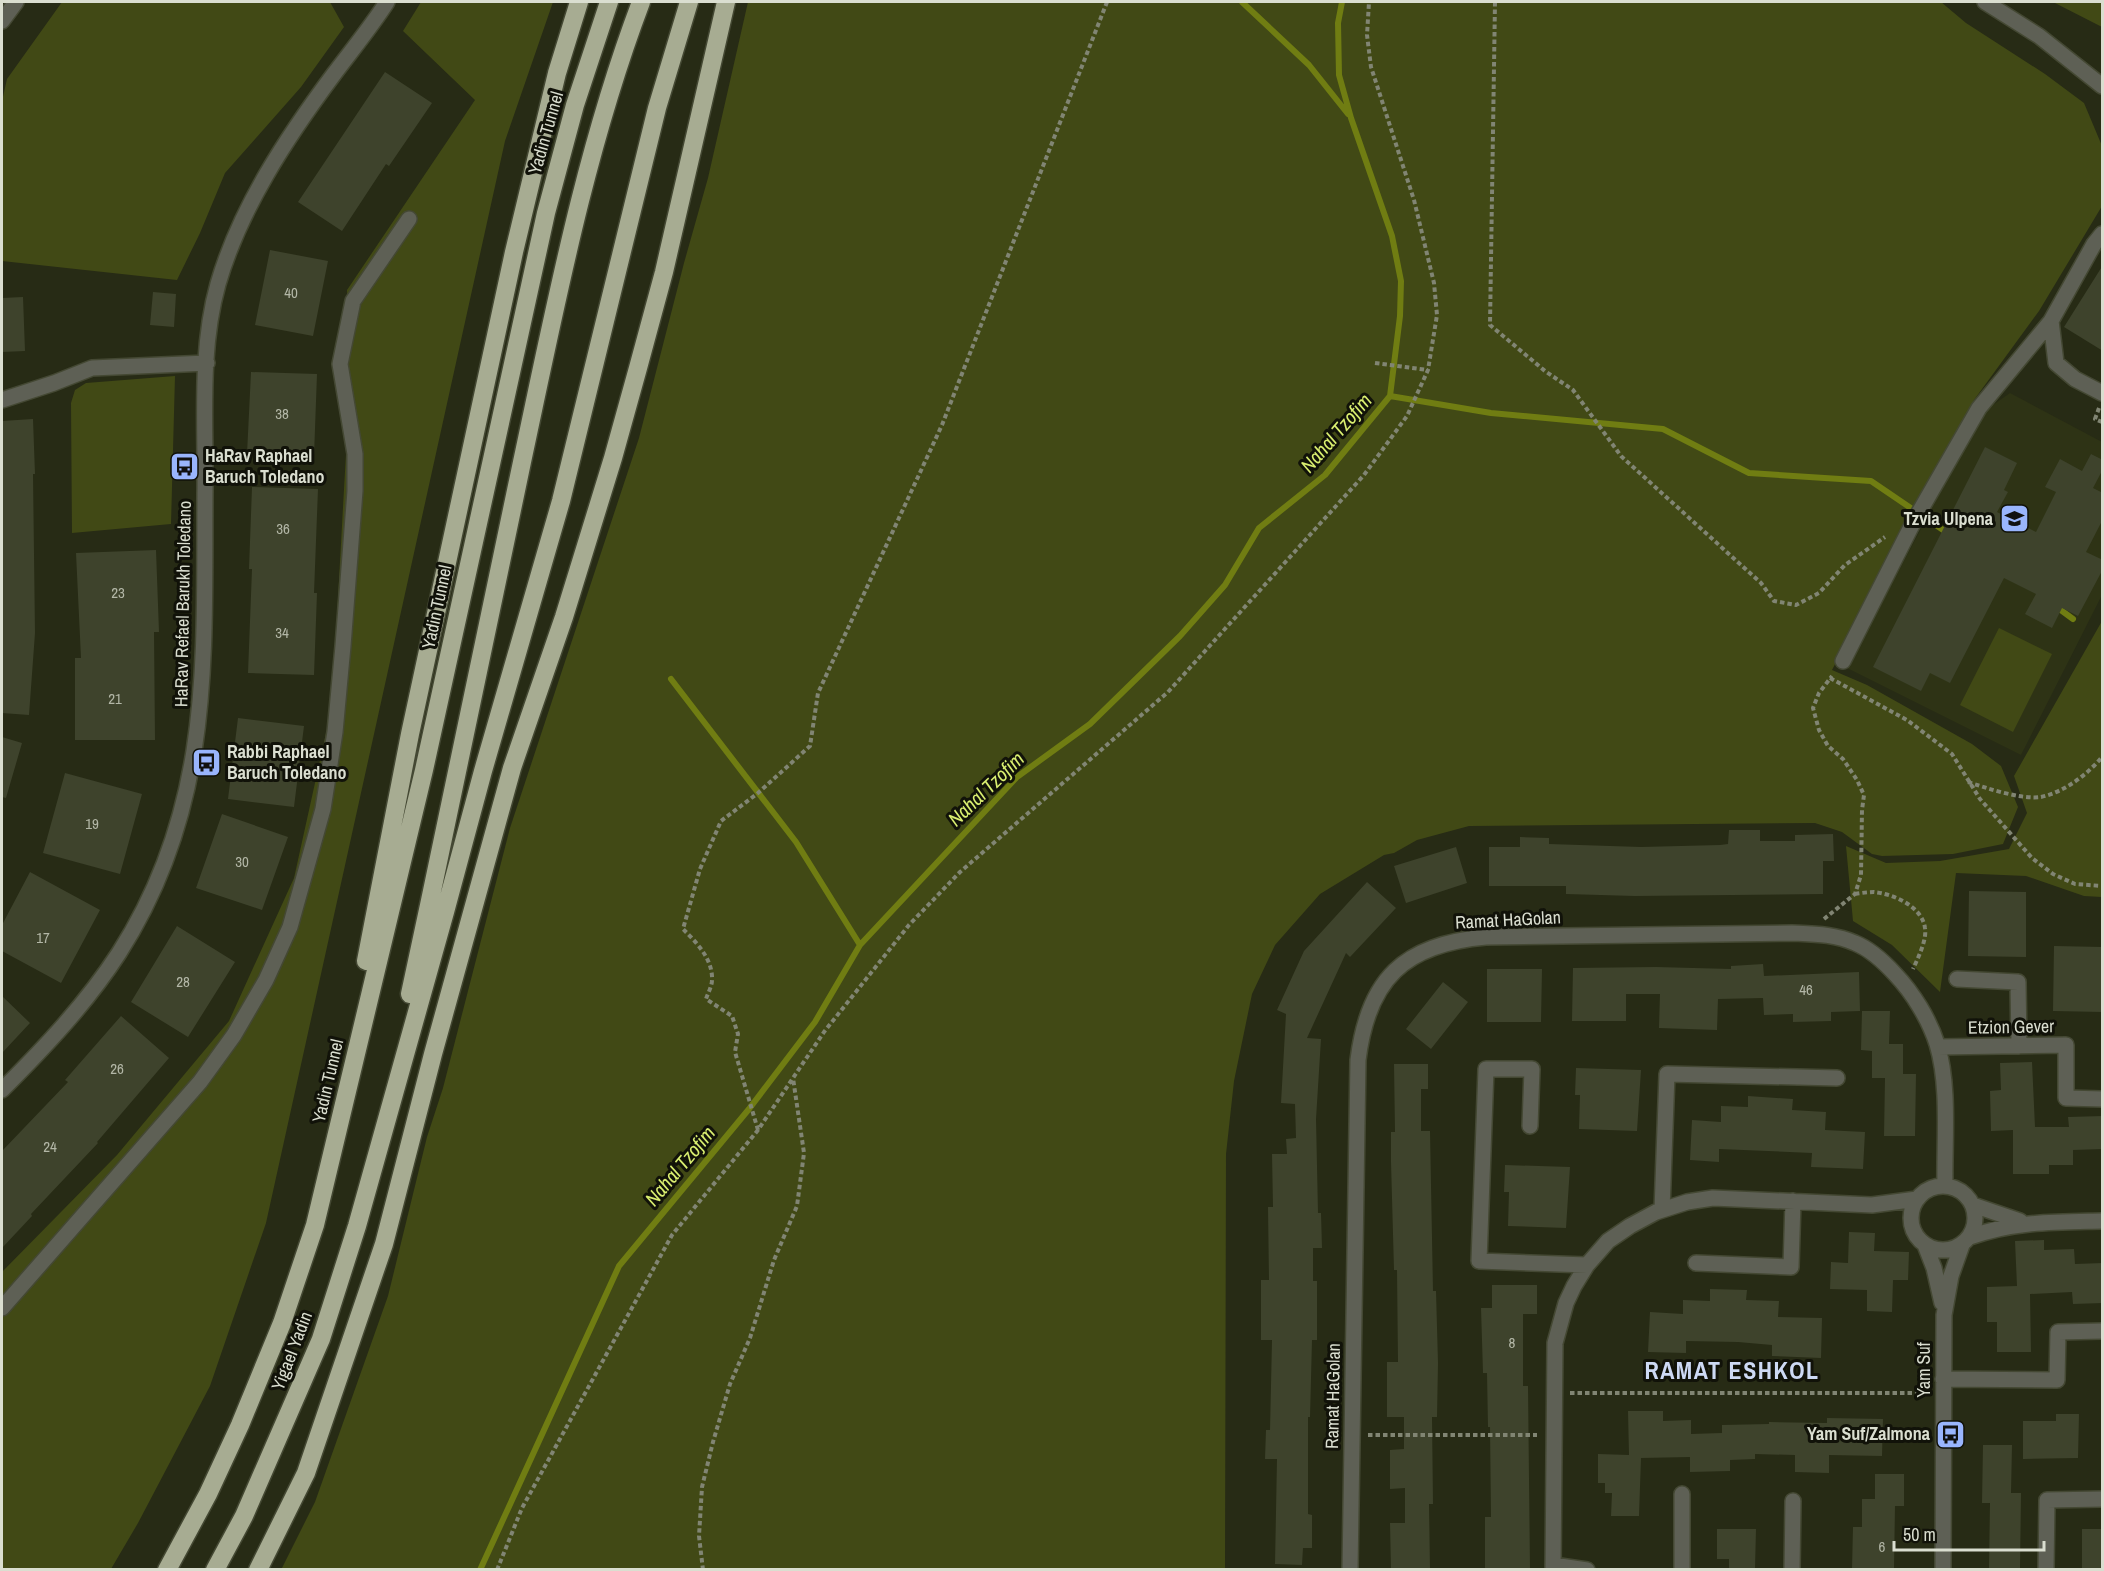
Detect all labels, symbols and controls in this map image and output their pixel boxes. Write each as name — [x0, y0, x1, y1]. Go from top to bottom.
street label: Yadin Tunnel — [522, 88, 569, 177]
house number: 40 — [284, 282, 298, 303]
water label: Nahal Tzofim — [1294, 387, 1377, 478]
house number: 38 — [275, 403, 289, 424]
place label: HaRav Raphael Baruch Toledano — [205, 443, 324, 489]
bus stop icon: HaRav Raphael Baruch Toledano — [168, 450, 200, 482]
street label: HaRav Refael Barukh Toledano — [168, 501, 197, 707]
school or university icon: Tzvia Ulpena — [1998, 503, 2030, 535]
place label: Tzvia Ulpena — [1903, 506, 1994, 531]
house number: 36 — [276, 518, 290, 539]
street label: Yadin Tunnel — [415, 563, 458, 651]
house number: 23 — [111, 582, 125, 603]
house number: 34 — [275, 622, 289, 643]
house number: 21 — [108, 688, 122, 709]
place label: Rabbi Raphael Baruch Toledano — [227, 739, 346, 785]
water label: Nahal Tzofim — [942, 745, 1030, 832]
bus stop icon: Rabbi Raphael Baruch Toledano — [190, 746, 222, 778]
house number: 19 — [85, 813, 99, 834]
house number: 30 — [235, 851, 249, 872]
street label: Ramat HaGolan — [1454, 904, 1561, 935]
house number: 17 — [36, 927, 50, 948]
house number: 28 — [176, 971, 190, 992]
house number: 46 — [1799, 979, 1813, 1000]
street label: Etzion Gever — [1968, 1013, 2054, 1040]
street label: Yadin Tunnel — [306, 1037, 349, 1125]
house number: 26 — [110, 1058, 124, 1079]
water label: Nahal Tzofim — [638, 1120, 721, 1211]
house number: 24 — [43, 1136, 57, 1157]
street label: Yigael Yadin — [265, 1308, 318, 1394]
house number: 8 — [1509, 1332, 1516, 1353]
street label: Yam Suf — [1911, 1341, 1936, 1398]
street label: Ramat HaGolan — [1319, 1343, 1346, 1449]
district label: RAMAT ESHKOL — [1644, 1354, 1820, 1386]
bus stop icon: Yam Suf/Zalmona — [1935, 1418, 1967, 1450]
place label: Yam Suf/Zalmona — [1807, 1421, 1931, 1446]
scale bar — [1894, 1514, 2044, 1552]
text: 50 m — [1903, 1522, 1936, 1547]
house number: 6 — [1879, 1536, 1886, 1557]

